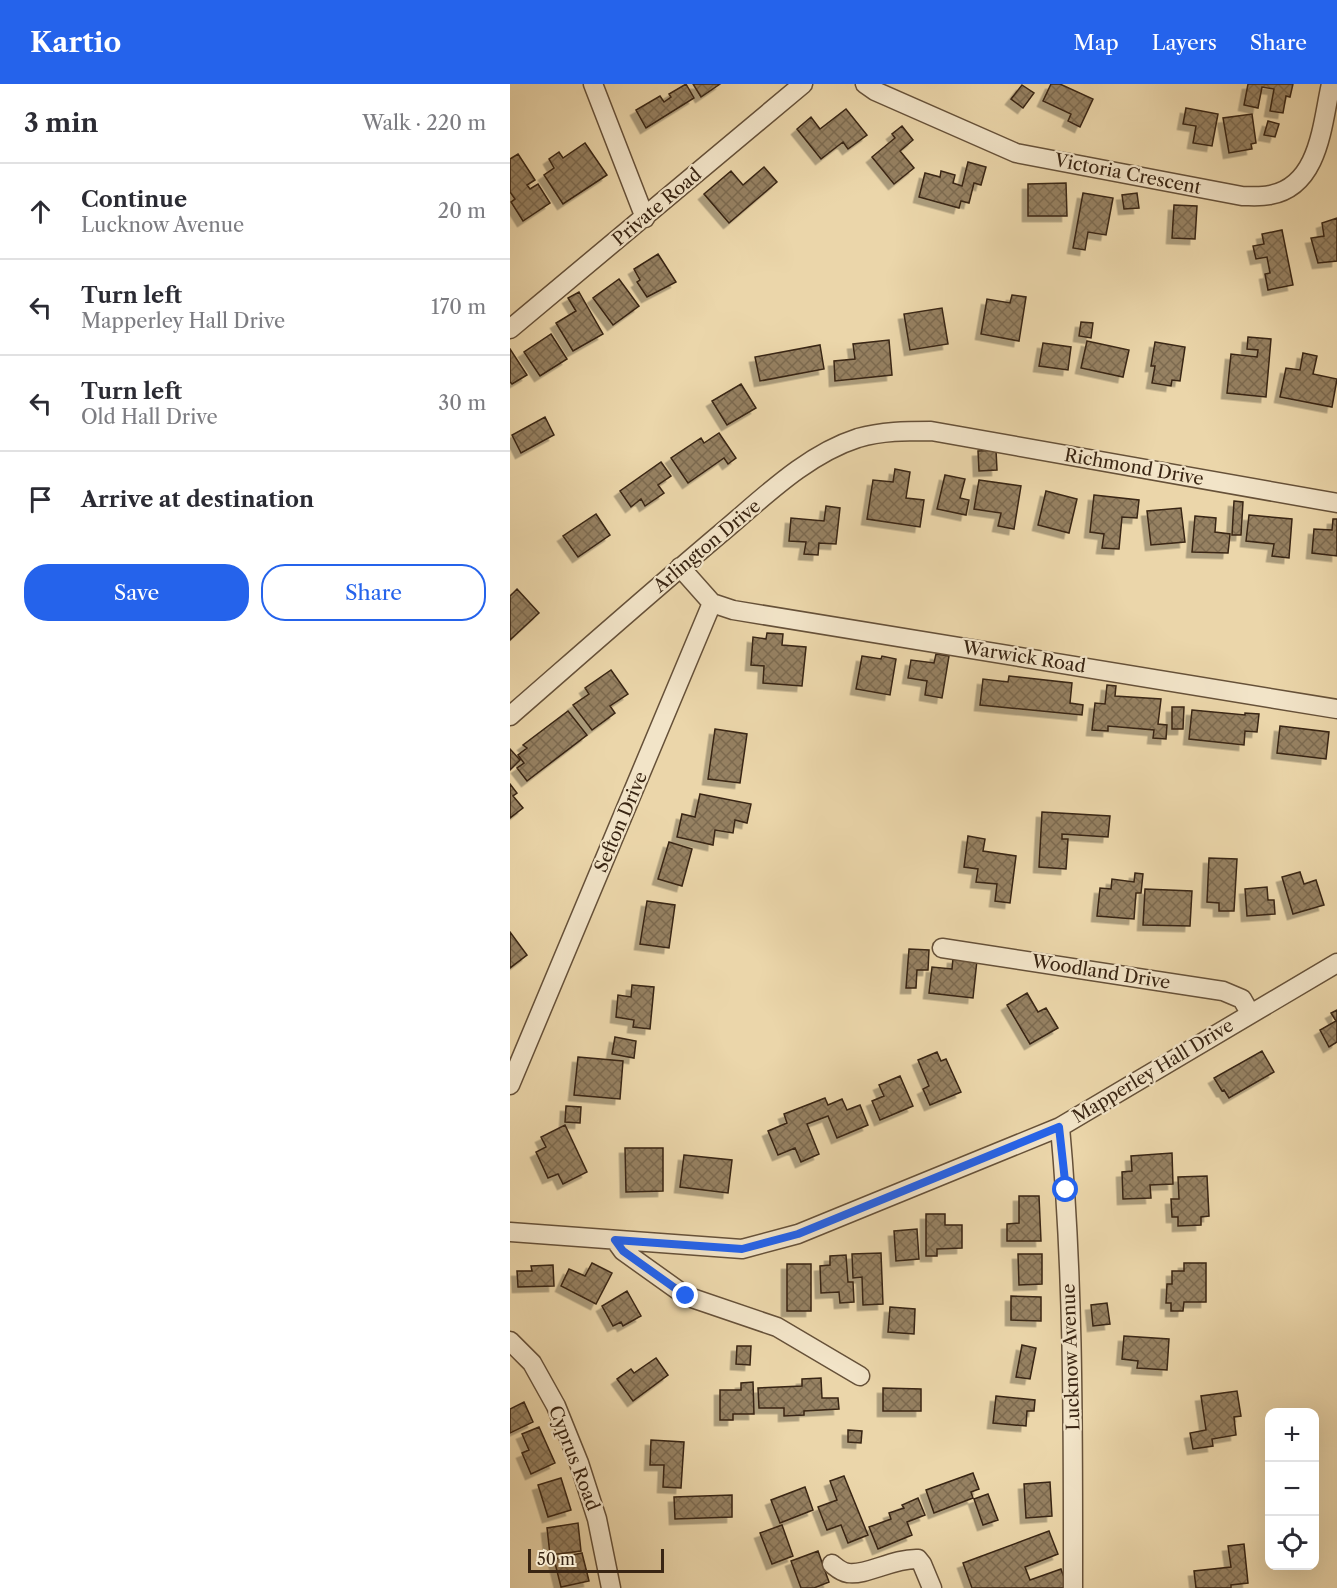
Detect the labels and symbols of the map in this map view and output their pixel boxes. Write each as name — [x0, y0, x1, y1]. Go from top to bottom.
street label: Victoria Crescent — [1052, 149, 1204, 199]
street label: Private Road — [608, 163, 706, 251]
street label: Richmond Drive — [1063, 444, 1205, 490]
street label: Arlington Drive — [648, 495, 765, 598]
street label: Warwick Road — [960, 636, 1087, 678]
street label: Sefton Drive — [590, 768, 652, 876]
street label: Woodland Drive — [1029, 950, 1172, 994]
street label: Mapperley Hall Drive — [1069, 1014, 1237, 1128]
route start — [1052, 1176, 1078, 1202]
route end — [672, 1282, 698, 1308]
street label: Lucknow Avenue — [1057, 1283, 1085, 1431]
street label: Cyprus Road — [544, 1402, 604, 1514]
scale bar — [528, 1546, 664, 1574]

